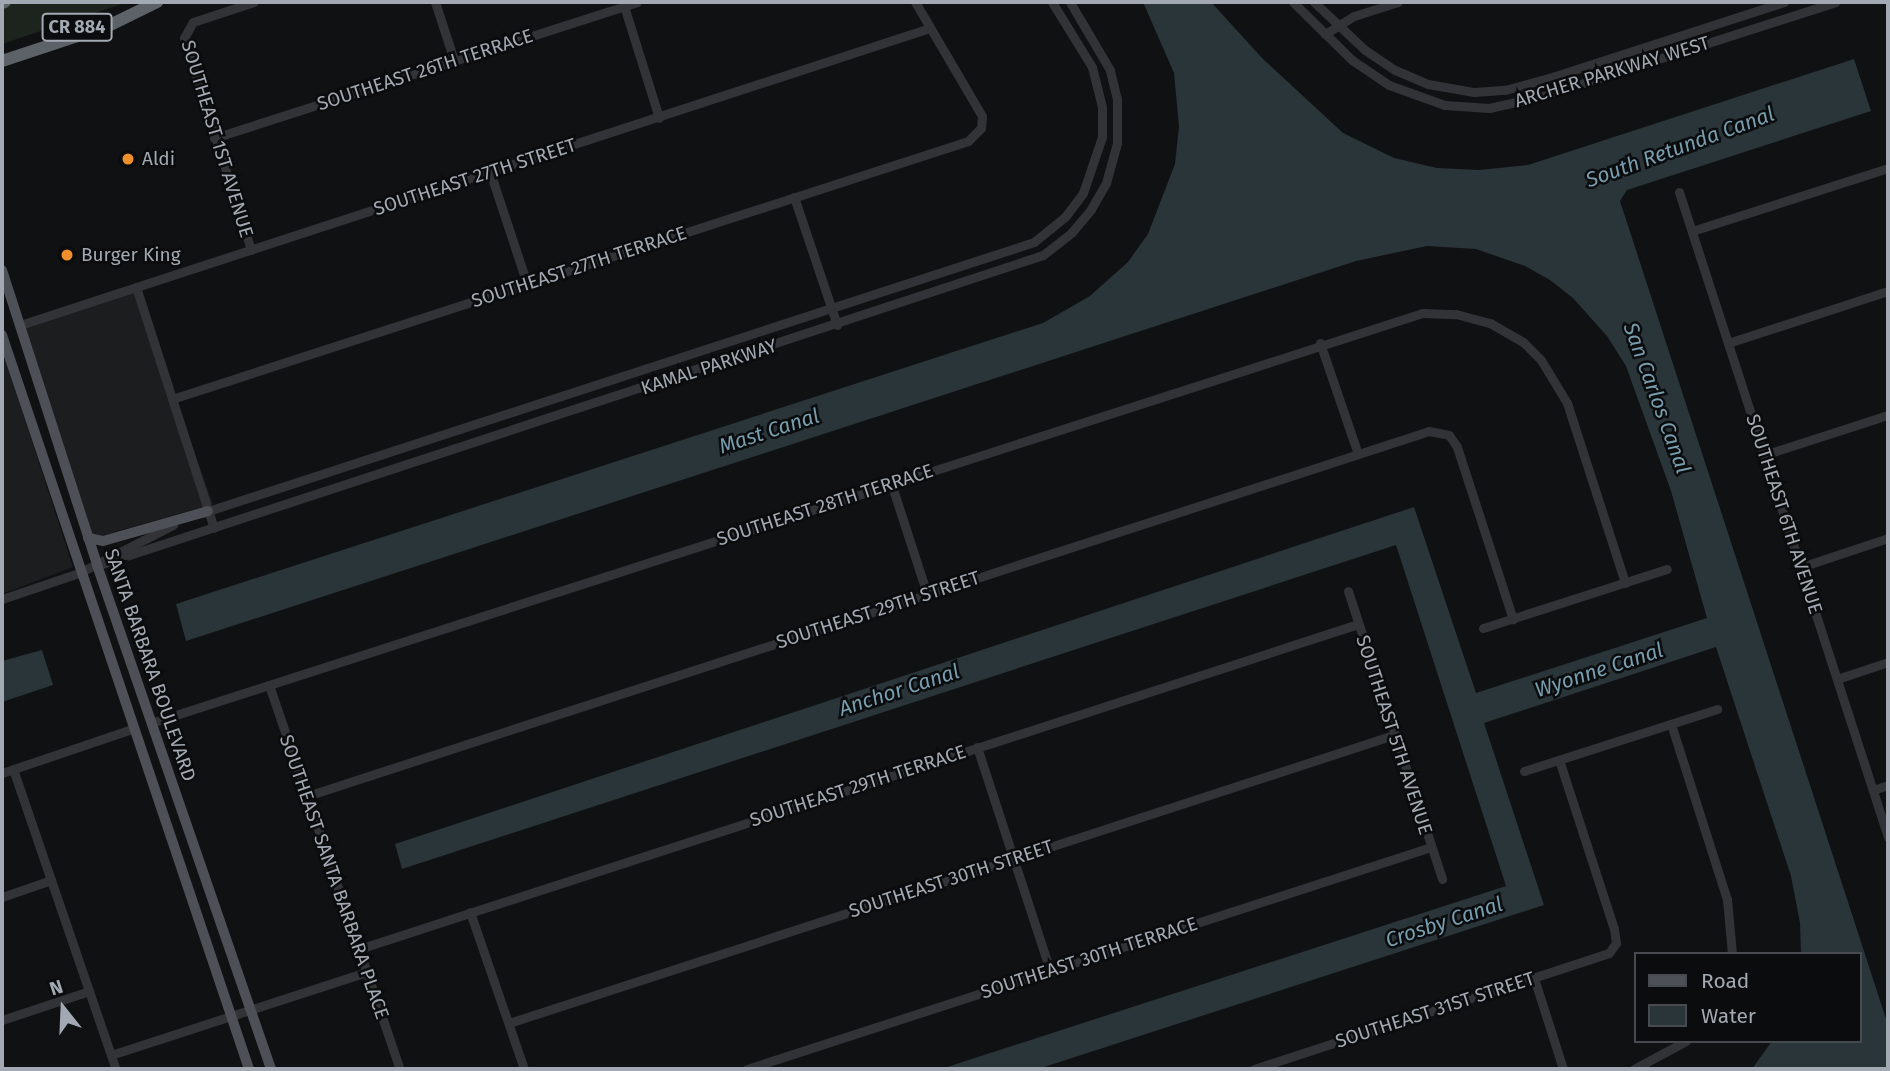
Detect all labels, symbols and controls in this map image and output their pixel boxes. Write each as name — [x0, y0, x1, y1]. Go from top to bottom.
road number: CR 884 — [40, 12, 114, 42]
street label: SOUTHEAST 26TH TERRACE — [314, 24, 536, 116]
street label: ARCHER PARKWAY WEST — [1512, 31, 1712, 113]
street label: SOUTHEAST 1ST AVENUE — [176, 38, 258, 240]
water label: South Retunda Canal — [1582, 101, 1778, 193]
street label: SOUTHEAST 27TH STREET — [371, 133, 579, 221]
place label: Aldi — [142, 148, 175, 170]
marker: Aldi — [120, 151, 136, 167]
street label: SOUTHEAST 27TH TERRACE — [469, 221, 689, 313]
place label: Burger King — [81, 244, 181, 266]
marker: Burger King — [59, 247, 75, 263]
water label: San Carlos Canal — [1618, 319, 1696, 477]
street label: KAMAL PARKWAY — [638, 334, 780, 400]
water label: Mast Canal — [716, 403, 822, 459]
street label: SOUTHEAST 6TH AVENUE — [1741, 411, 1827, 617]
street label: SOUTHEAST 28TH TERRACE — [714, 459, 936, 551]
street label: SANTA BARBARA BOULEVARD — [99, 546, 201, 784]
street label: SOUTHEAST 29TH STREET — [773, 566, 983, 654]
street label: SOUTHEAST 5TH AVENUE — [1351, 632, 1437, 838]
water label: Wyonne Canal — [1532, 637, 1666, 703]
water label: Anchor Canal — [836, 659, 962, 721]
street label: SOUTHEAST SANTA BARBARA PLACE — [275, 732, 393, 1022]
street label: SOUTHEAST 29TH TERRACE — [747, 740, 969, 832]
street label: SOUTHEAST 30TH STREET — [846, 835, 1056, 923]
water label: Crosby Canal — [1382, 891, 1506, 953]
street label: SOUTHEAST 30TH TERRACE — [978, 912, 1200, 1004]
legend — [1634, 952, 1862, 1043]
street label: SOUTHEAST 31ST STREET — [1333, 967, 1537, 1053]
text: Road — [1701, 968, 1749, 994]
north arrow — [28, 973, 98, 1043]
text: N — [47, 975, 66, 1000]
text: Water — [1701, 1003, 1756, 1029]

